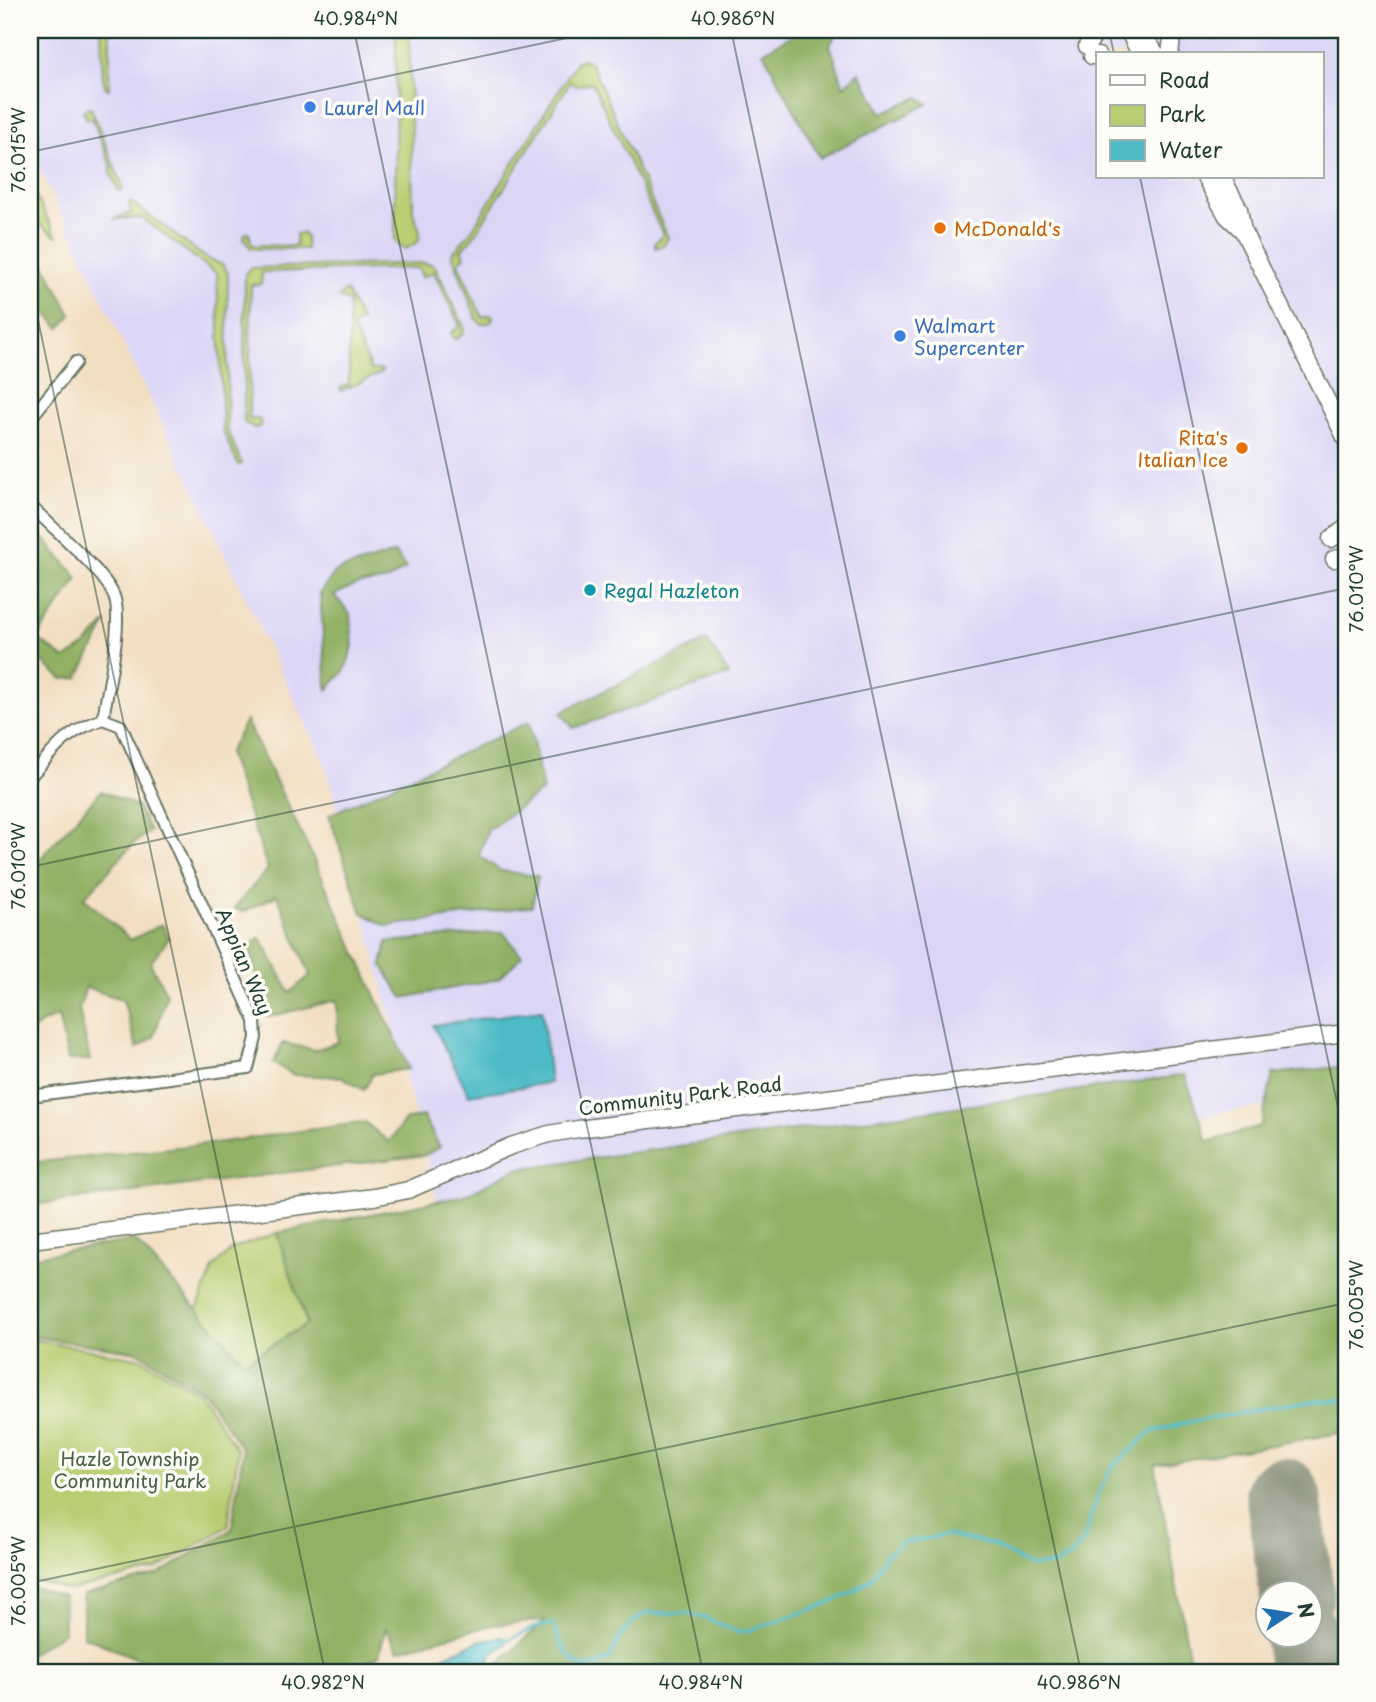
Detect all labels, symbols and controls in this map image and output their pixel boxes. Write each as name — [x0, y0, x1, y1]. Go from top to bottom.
text: 40.984°N — [314, 4, 398, 31]
text: 40.986°N — [691, 4, 775, 31]
legend — [1096, 52, 1324, 178]
text: Road — [1159, 63, 1210, 95]
place label: Laurel Mall — [324, 93, 425, 121]
text: Park — [1159, 97, 1206, 129]
marker: Laurel Mall — [302, 99, 318, 115]
text: 76.015°W — [4, 107, 31, 193]
text: Water — [1159, 133, 1223, 165]
place label: McDonald's — [954, 214, 1061, 242]
marker: McDonald's — [932, 220, 948, 236]
place label: Walmart Supercenter — [914, 311, 1025, 361]
marker: Walmart Supercenter — [892, 328, 908, 344]
place label: Rita's Italian Ice — [1138, 423, 1228, 473]
marker: Rita's Italian Ice — [1234, 440, 1250, 456]
text: 76.010°W — [1342, 545, 1369, 633]
place label: Regal Hazleton — [604, 576, 740, 604]
marker: Regal Hazleton — [582, 582, 598, 598]
text: 76.010°W — [4, 822, 31, 910]
street label: Appian Way — [210, 903, 280, 1019]
street label: Community Park Road — [577, 1069, 783, 1121]
text: 76.005°W — [1342, 1259, 1369, 1350]
park label: Hazle Township Community Park — [53, 1444, 207, 1494]
text: 76.005°W — [4, 1535, 31, 1626]
north arrow — [1254, 1580, 1324, 1650]
text: N — [1291, 1600, 1322, 1621]
text: 40.982°N — [281, 1668, 365, 1695]
text: 40.984°N — [659, 1668, 743, 1695]
text: 40.986°N — [1037, 1668, 1121, 1695]

